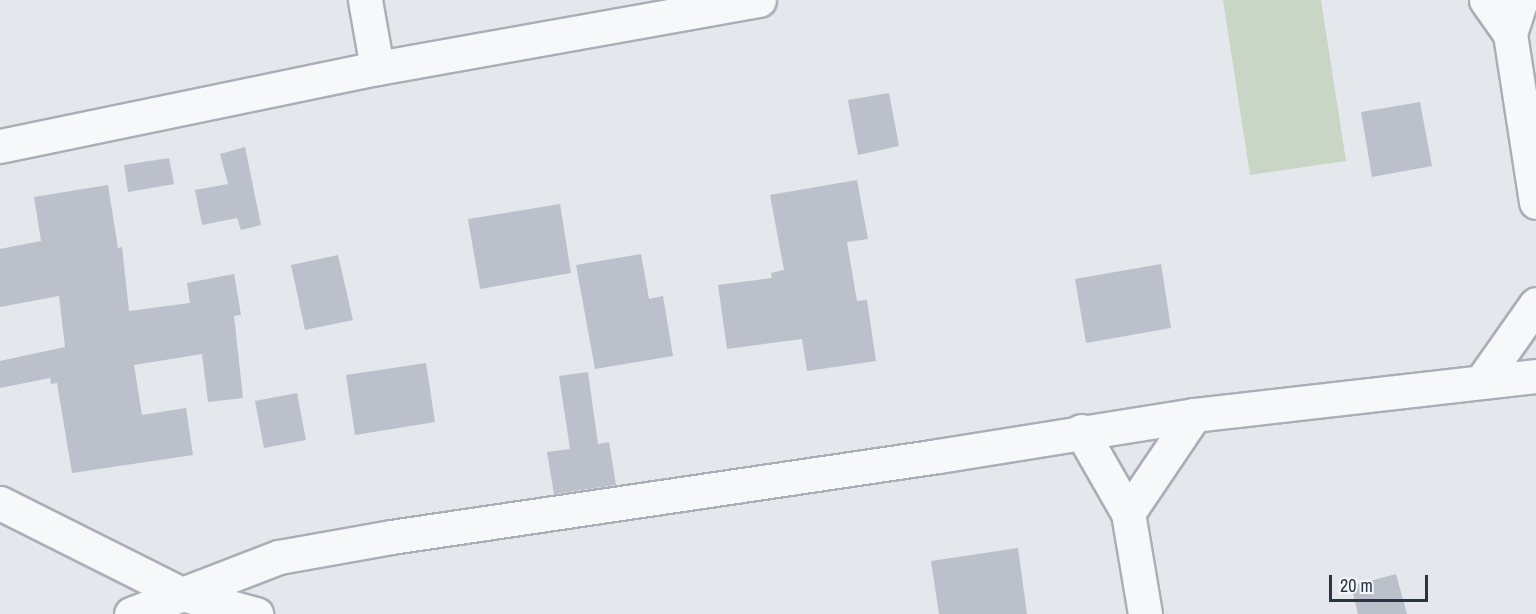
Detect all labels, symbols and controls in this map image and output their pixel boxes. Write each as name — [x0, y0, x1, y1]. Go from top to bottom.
scale bar — [1332, 563, 1431, 601]
text: 20 m — [1340, 573, 1373, 598]

